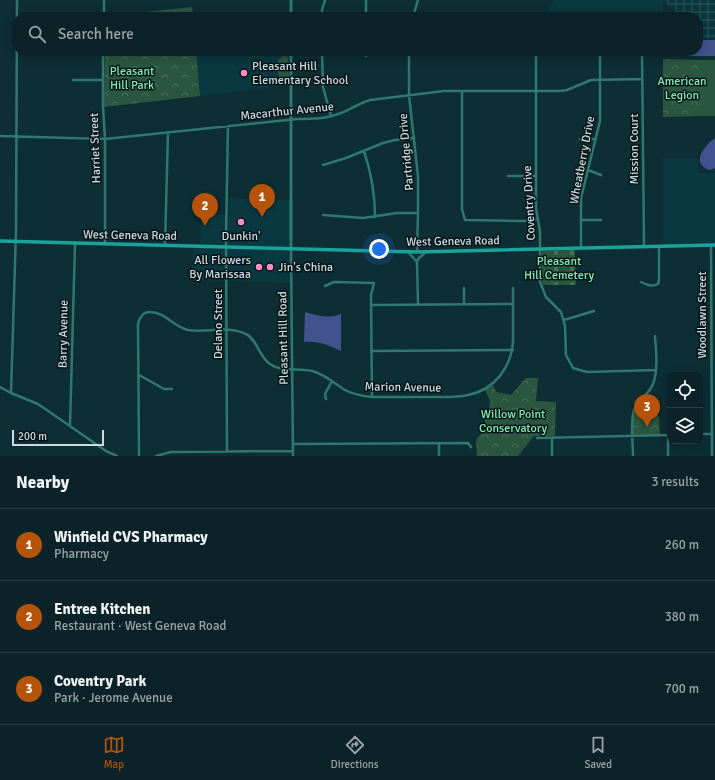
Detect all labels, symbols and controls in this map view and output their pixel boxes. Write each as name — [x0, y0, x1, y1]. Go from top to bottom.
search box — [12, 12, 703, 56]
icon: search — [26, 23, 48, 45]
text: Search here — [58, 25, 134, 43]
place label: Pleasant Hill Elementary School — [252, 59, 349, 88]
park label: Pleasant Hill Park — [110, 64, 154, 93]
marker: Pleasant Hill Elementary School — [239, 68, 249, 78]
park label: American Legion — [657, 74, 707, 103]
street label: Macarthur Avenue — [240, 99, 335, 124]
street label: Harriet Street — [87, 112, 104, 184]
street label: Partridge Drive — [396, 113, 417, 191]
street label: Mission Court — [627, 114, 642, 184]
street label: Wheatberry Drive — [567, 115, 598, 205]
street label: Coventry Drive — [520, 165, 539, 241]
pin: 1 — [249, 184, 275, 217]
pin: 2 — [192, 193, 218, 226]
marker: Dunkin' — [236, 217, 246, 227]
street label: West Geneva Road — [83, 227, 177, 244]
place label: Dunkin' — [221, 229, 261, 244]
street label: West Geneva Road — [406, 233, 500, 250]
your location — [369, 239, 389, 259]
place label: All Flowers By Marissaa — [189, 253, 251, 282]
park label: Pleasant Hill Cemetery — [524, 254, 594, 283]
place label: Jin's China — [278, 260, 333, 275]
marker: All Flowers By Marissaa — [254, 262, 264, 272]
marker: Jin's China — [265, 262, 275, 272]
street label: Woodlawn Street — [695, 271, 710, 359]
street label: Delano Street — [211, 289, 226, 359]
street label: Pleasant Hill Road — [275, 291, 292, 385]
street label: Barry Avenue — [55, 300, 72, 368]
map controls — [667, 372, 703, 444]
button: locate — [667, 372, 703, 408]
street label: Marion Avenue — [365, 379, 441, 396]
pin: 3 — [634, 394, 660, 427]
park label: Willow Point Conservatory — [479, 407, 547, 436]
button: layers — [667, 408, 703, 444]
scale bar — [12, 428, 104, 447]
text: 200 m — [18, 430, 47, 443]
text: Nearby — [16, 472, 69, 493]
text: 3 results — [651, 474, 699, 490]
text: Winfield CVS Pharmacy — [54, 528, 208, 546]
text: 1 — [25, 537, 33, 553]
text: 260 m — [665, 537, 699, 553]
text: Pharmacy — [54, 546, 109, 562]
text: Entree Kitchen — [54, 600, 150, 618]
text: 2 — [25, 609, 33, 625]
text: 380 m — [665, 609, 699, 625]
text: Restaurant · West Geneva Road — [54, 618, 226, 634]
text: Coventry Park — [54, 672, 146, 690]
text: 3 — [25, 681, 33, 697]
text: 700 m — [665, 681, 699, 697]
text: Park · Jerome Avenue — [54, 690, 173, 706]
tab: Map — [103, 734, 125, 771]
tab: Directions — [331, 734, 379, 771]
tab: Saved — [584, 734, 612, 771]

